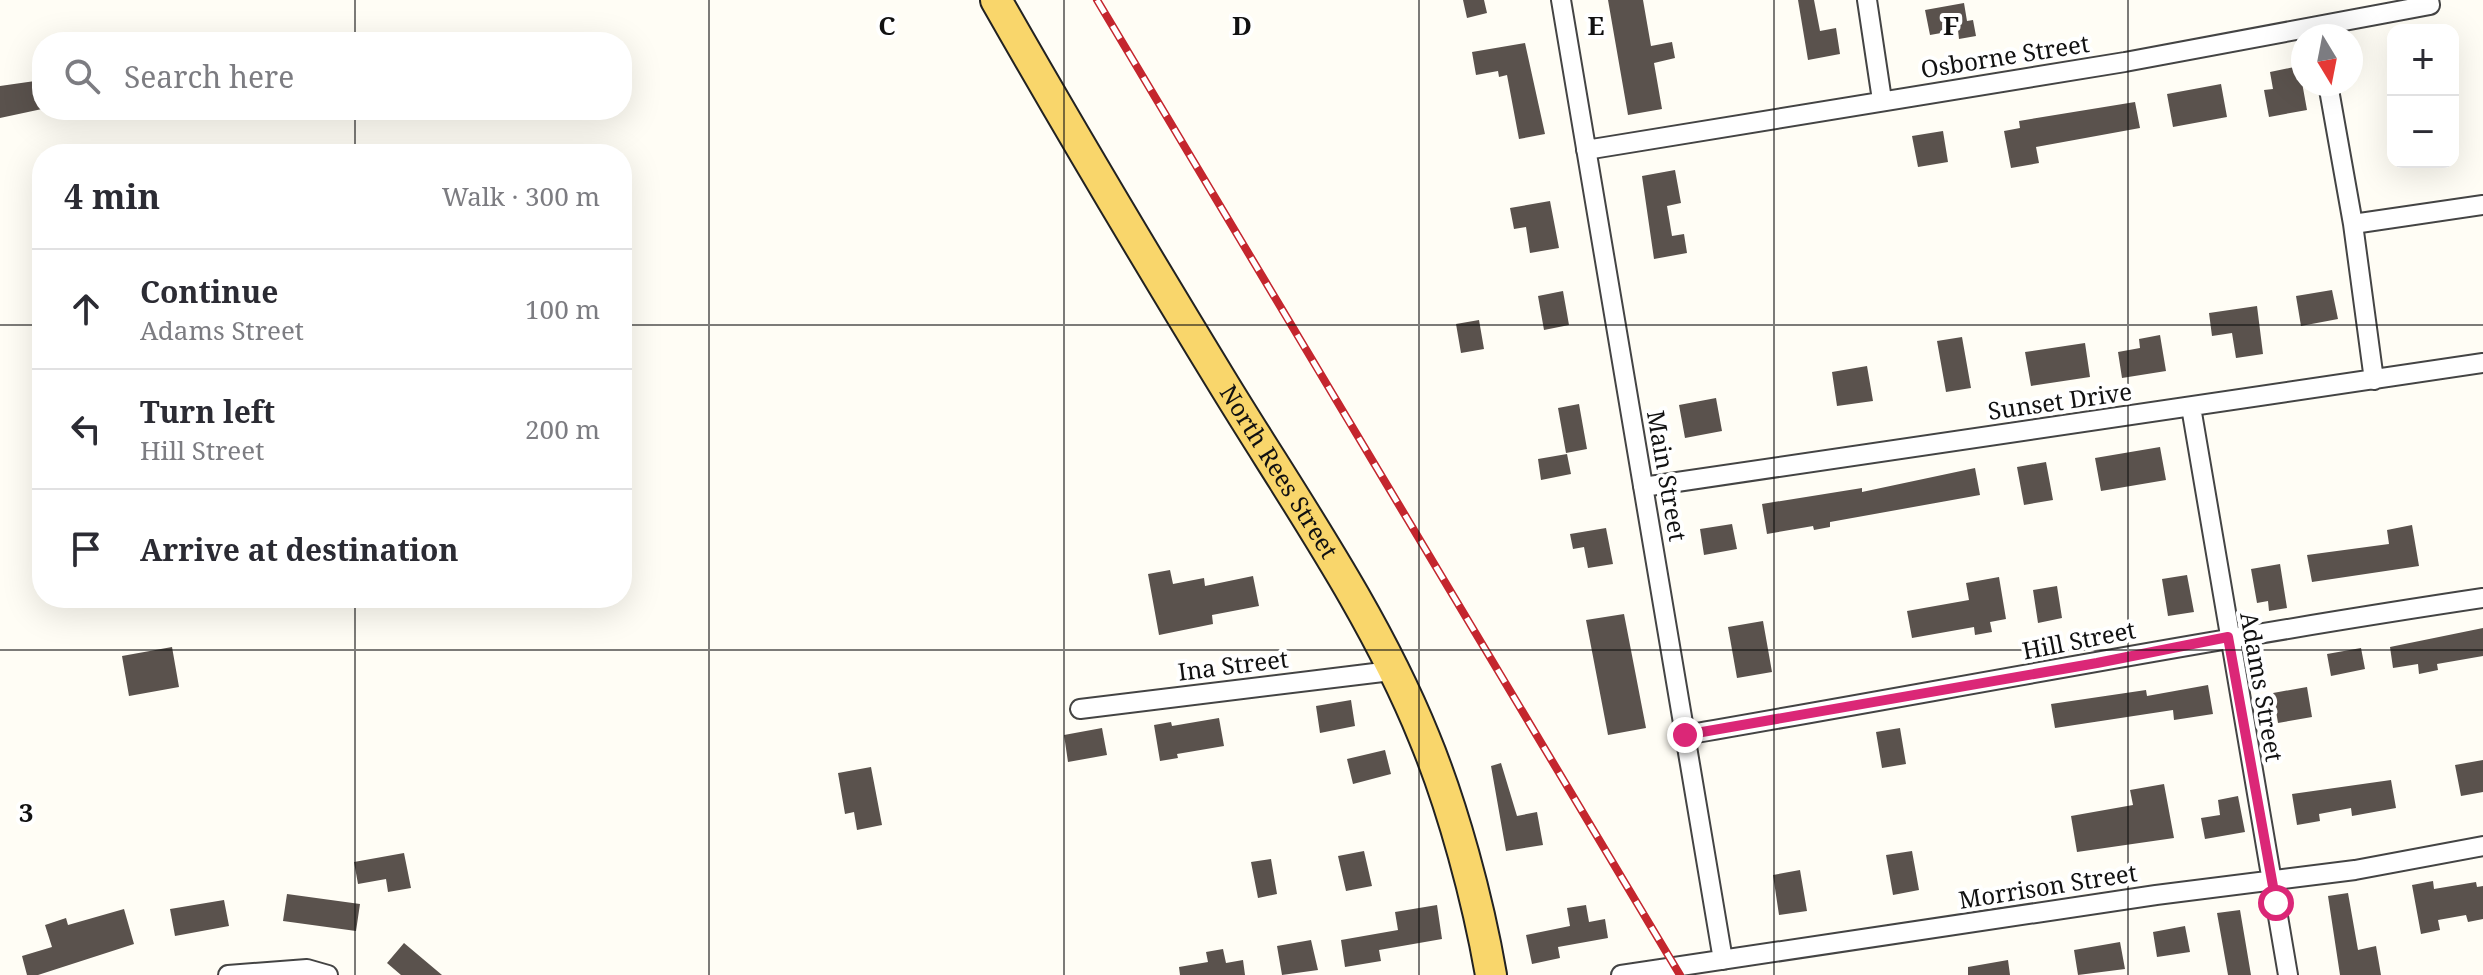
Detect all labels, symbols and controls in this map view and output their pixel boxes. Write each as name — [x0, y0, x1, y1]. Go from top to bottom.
text: C — [878, 7, 896, 43]
text: D — [1232, 7, 1252, 43]
text: E — [1588, 7, 1605, 43]
text: F — [1943, 7, 1959, 43]
north arrow — [2291, 24, 2363, 96]
map controls — [2387, 24, 2459, 168]
button: + — [2387, 24, 2459, 96]
street label: Osborne Street — [1918, 26, 2091, 85]
search box — [32, 32, 632, 120]
icon: search — [60, 54, 104, 98]
text: Search here — [124, 56, 294, 97]
button: − — [2387, 96, 2459, 168]
text: 4 min — [64, 173, 160, 219]
text: Walk · 300 m — [442, 178, 600, 214]
text: Continue — [140, 271, 278, 312]
icon: ahead — [64, 287, 108, 331]
text: 100 m — [525, 291, 600, 327]
text: Adams Street — [140, 312, 304, 348]
street label: Sunset Drive — [1986, 374, 2134, 427]
street label: North Rees Street — [1213, 378, 1346, 564]
text: Turn left — [140, 391, 275, 432]
icon: left — [64, 407, 108, 451]
street label: Main Street — [1640, 408, 1695, 544]
text: 200 m — [525, 411, 600, 447]
text: Hill Street — [140, 432, 264, 468]
icon: arrive — [64, 527, 108, 571]
text: Arrive at destination — [140, 529, 459, 570]
street label: Adams Street — [2233, 609, 2292, 764]
street label: Hill Street — [2019, 612, 2138, 667]
street label: Ina Street — [1176, 641, 1290, 688]
route end — [1667, 717, 1703, 753]
text: 3 — [19, 794, 33, 830]
street label: Morrison Street — [1956, 855, 2139, 916]
route start — [2258, 885, 2294, 921]

